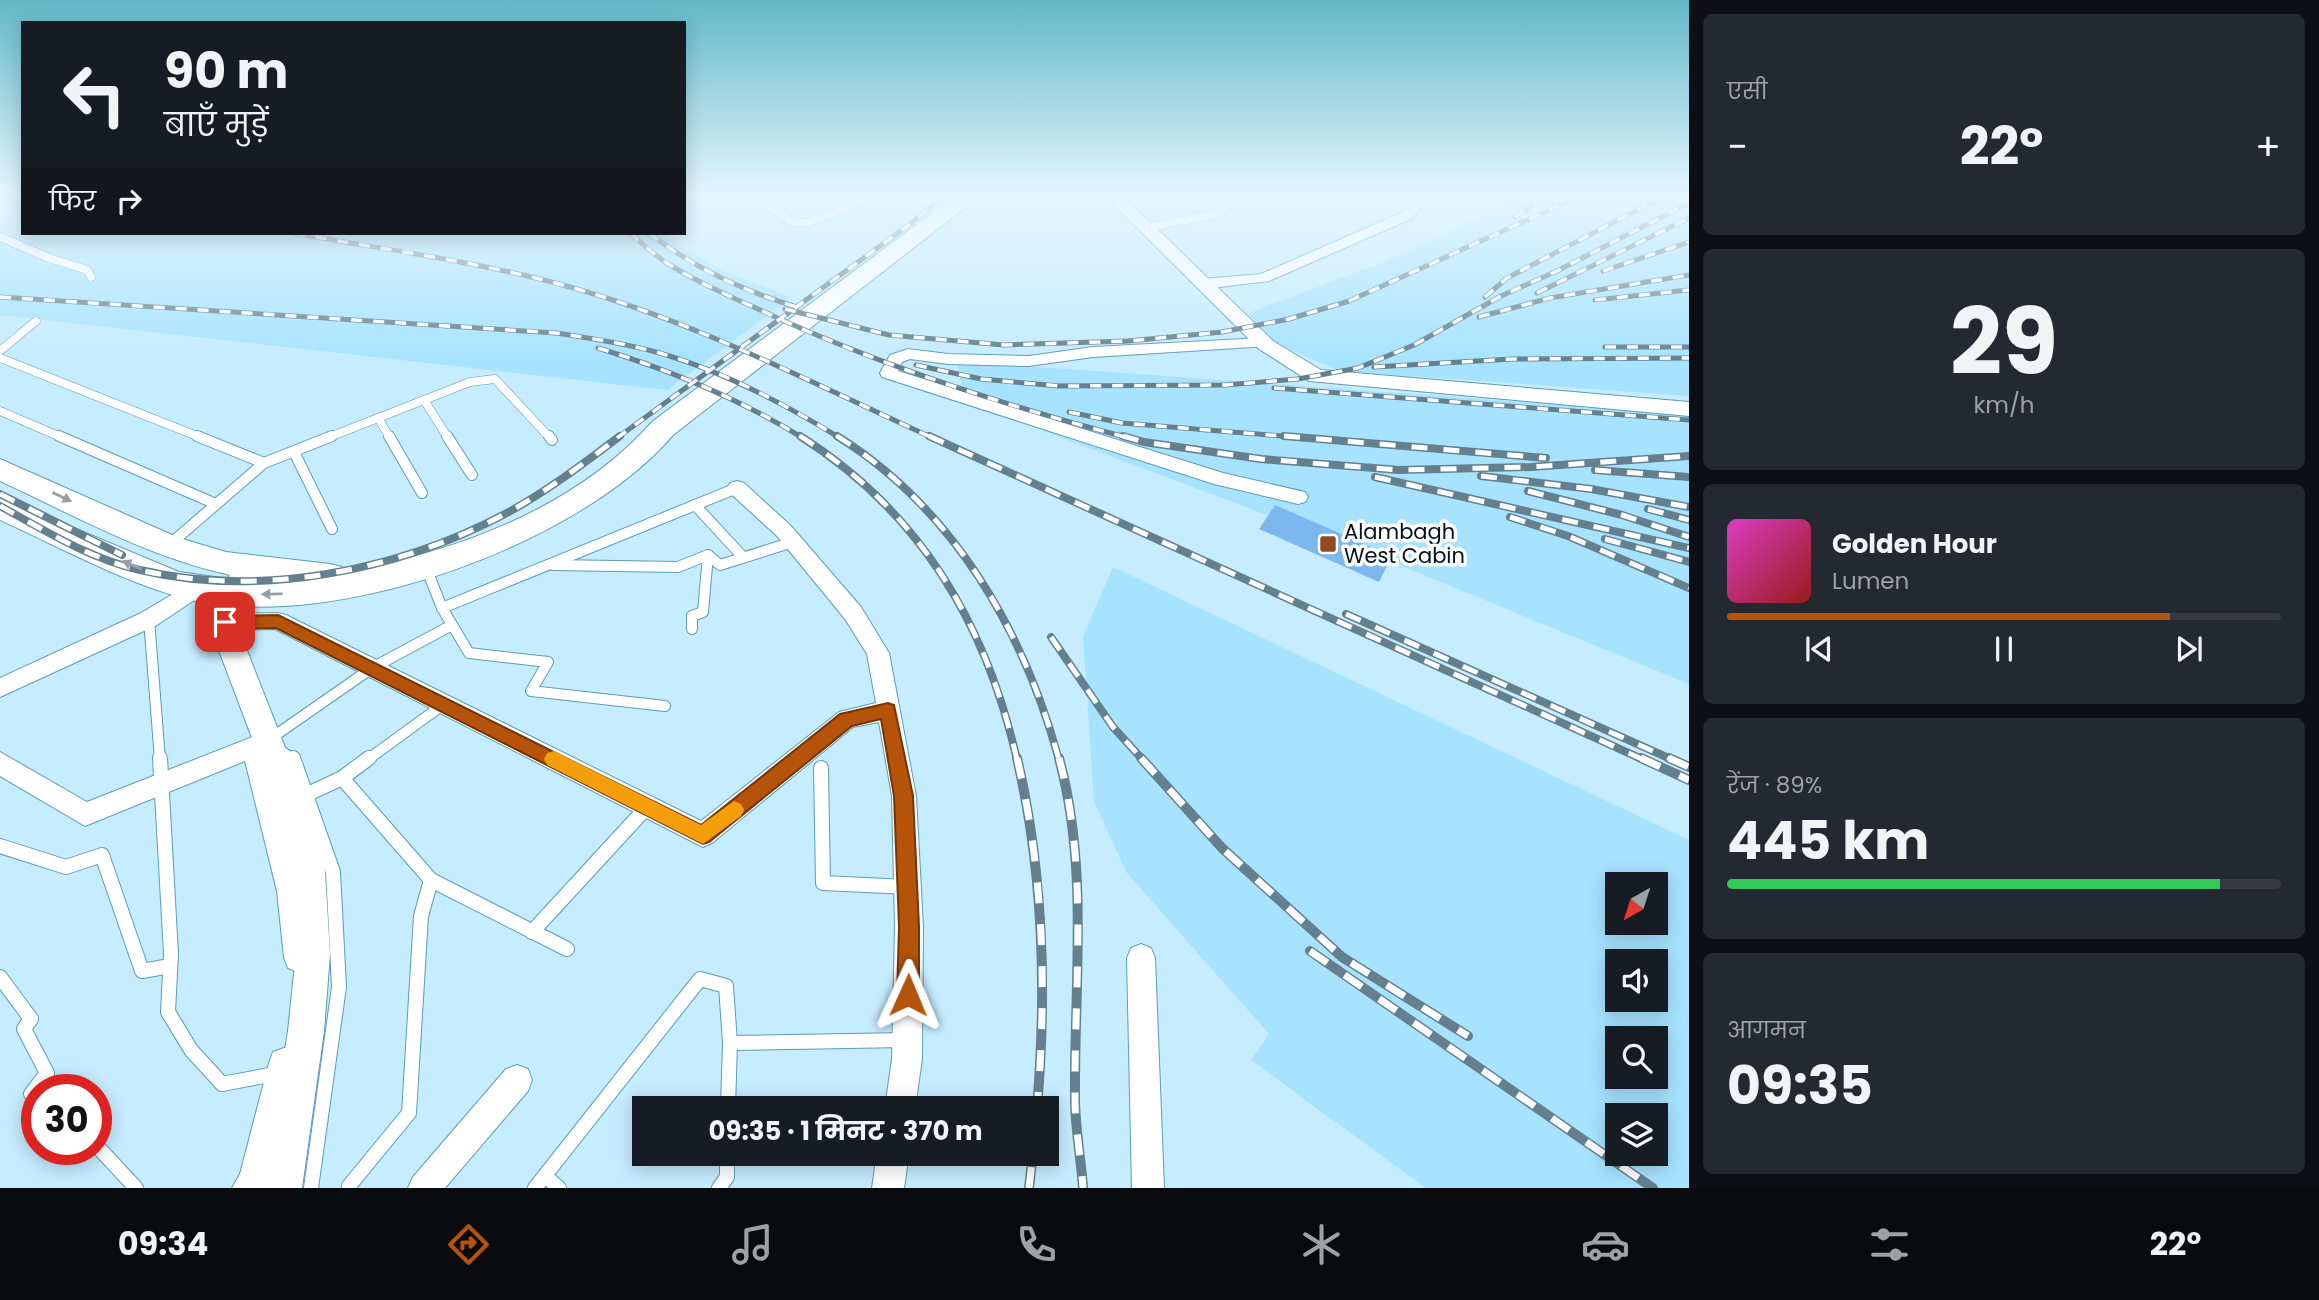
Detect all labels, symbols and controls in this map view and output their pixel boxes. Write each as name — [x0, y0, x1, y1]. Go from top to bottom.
text: 90 m — [164, 37, 288, 105]
icon: left — [49, 49, 140, 140]
text: एसी — [1727, 75, 1768, 107]
text: बाएँ मुड़ें — [164, 102, 268, 147]
text: 22° — [1960, 110, 2043, 183]
text: − — [1727, 120, 1748, 173]
text: + — [2255, 120, 2281, 173]
icon: right — [110, 182, 148, 220]
text: फिर — [49, 183, 96, 219]
text: 29 — [1950, 278, 2058, 406]
text: km/h — [1973, 389, 2035, 421]
one-way arrow — [52, 491, 72, 503]
place label: Alambagh West Cabin — [1344, 517, 1465, 570]
text: Golden Hour — [1832, 526, 1997, 562]
marker: Alambagh West Cabin — [1318, 534, 1338, 554]
one-way arrow — [121, 559, 142, 570]
text: Lumen — [1832, 565, 1909, 597]
one-way arrow — [260, 588, 282, 599]
pin — [195, 592, 255, 652]
icon: arrive — [206, 603, 244, 641]
icon: previous — [1800, 630, 1838, 668]
icon: pause — [1985, 630, 2023, 668]
icon: next — [2170, 630, 2208, 668]
text: रेंज · 89% — [1727, 769, 1822, 801]
text: 445 km — [1727, 804, 1929, 877]
north arrow — [1605, 872, 1668, 934]
map controls — [1605, 872, 1668, 1166]
button: sound — [1605, 949, 1668, 1012]
position arrow — [871, 958, 945, 1032]
text: आगमन — [1727, 1014, 1806, 1046]
button: search — [1605, 1026, 1668, 1089]
text: 09:35 — [1727, 1049, 1873, 1122]
speed limit sign: 30 — [21, 1074, 112, 1165]
button: layers — [1605, 1103, 1668, 1166]
text: 09:35 · 1 मिनट · 370 m — [709, 1113, 982, 1149]
icon: directions — [444, 1220, 493, 1269]
icon: music — [728, 1220, 777, 1269]
icon: phone — [1012, 1220, 1061, 1269]
icon: climate — [1297, 1220, 1346, 1269]
icon: car — [1581, 1220, 1630, 1269]
icon: filters — [1865, 1220, 1914, 1269]
text: 09:34 — [118, 1221, 208, 1266]
text: 22° — [2150, 1221, 2201, 1266]

